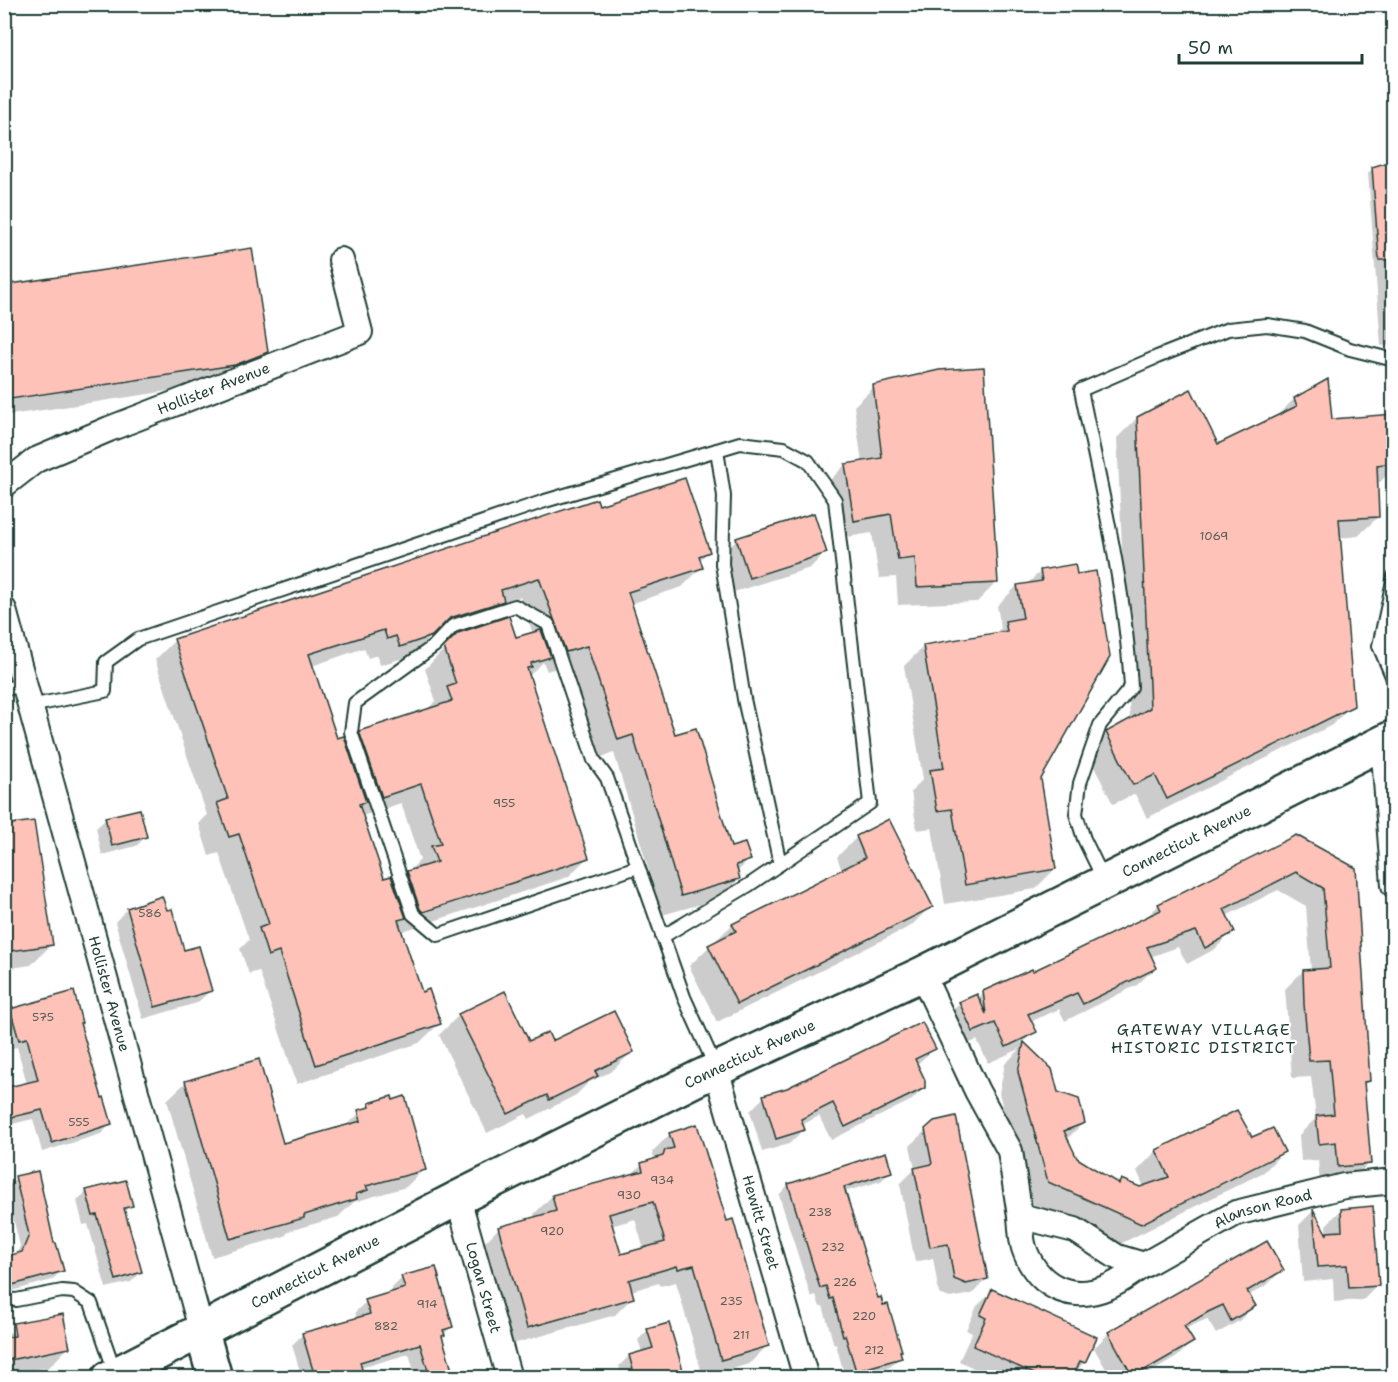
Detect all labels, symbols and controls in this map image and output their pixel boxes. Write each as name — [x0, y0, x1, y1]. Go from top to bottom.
scale bar — [1179, 27, 1362, 65]
text: 50 m — [1188, 36, 1233, 60]
street label: Hollister Avenue — [154, 358, 273, 419]
house number: 1069 — [1200, 528, 1228, 544]
house number: 955 — [493, 795, 515, 811]
street label: Connecticut Avenue — [1118, 800, 1255, 882]
house number: 586 — [138, 905, 162, 921]
street label: Hollister Avenue — [84, 934, 135, 1054]
house number: 575 — [32, 1009, 54, 1025]
street label: Connecticut Avenue — [681, 1015, 818, 1093]
district label: GATEWAY VILLAGE HISTORIC DISTRICT — [1111, 1019, 1297, 1058]
house number: 555 — [68, 1114, 90, 1130]
house number: 934 — [650, 1172, 674, 1188]
street label: Hewitt Street — [737, 1173, 784, 1273]
street label: Alanson Road — [1210, 1184, 1315, 1234]
house number: 930 — [617, 1187, 641, 1203]
house number: 238 — [808, 1204, 832, 1220]
house number: 920 — [540, 1223, 564, 1239]
street label: Connecticut Avenue — [247, 1230, 383, 1313]
house number: 232 — [821, 1239, 845, 1255]
street label: Logan Street — [461, 1240, 506, 1335]
house number: 226 — [833, 1274, 857, 1290]
house number: 235 — [719, 1293, 743, 1309]
house number: 914 — [417, 1296, 437, 1312]
house number: 220 — [852, 1308, 876, 1324]
house number: 882 — [374, 1318, 398, 1334]
house number: 211 — [732, 1327, 750, 1343]
house number: 212 — [864, 1342, 884, 1358]

